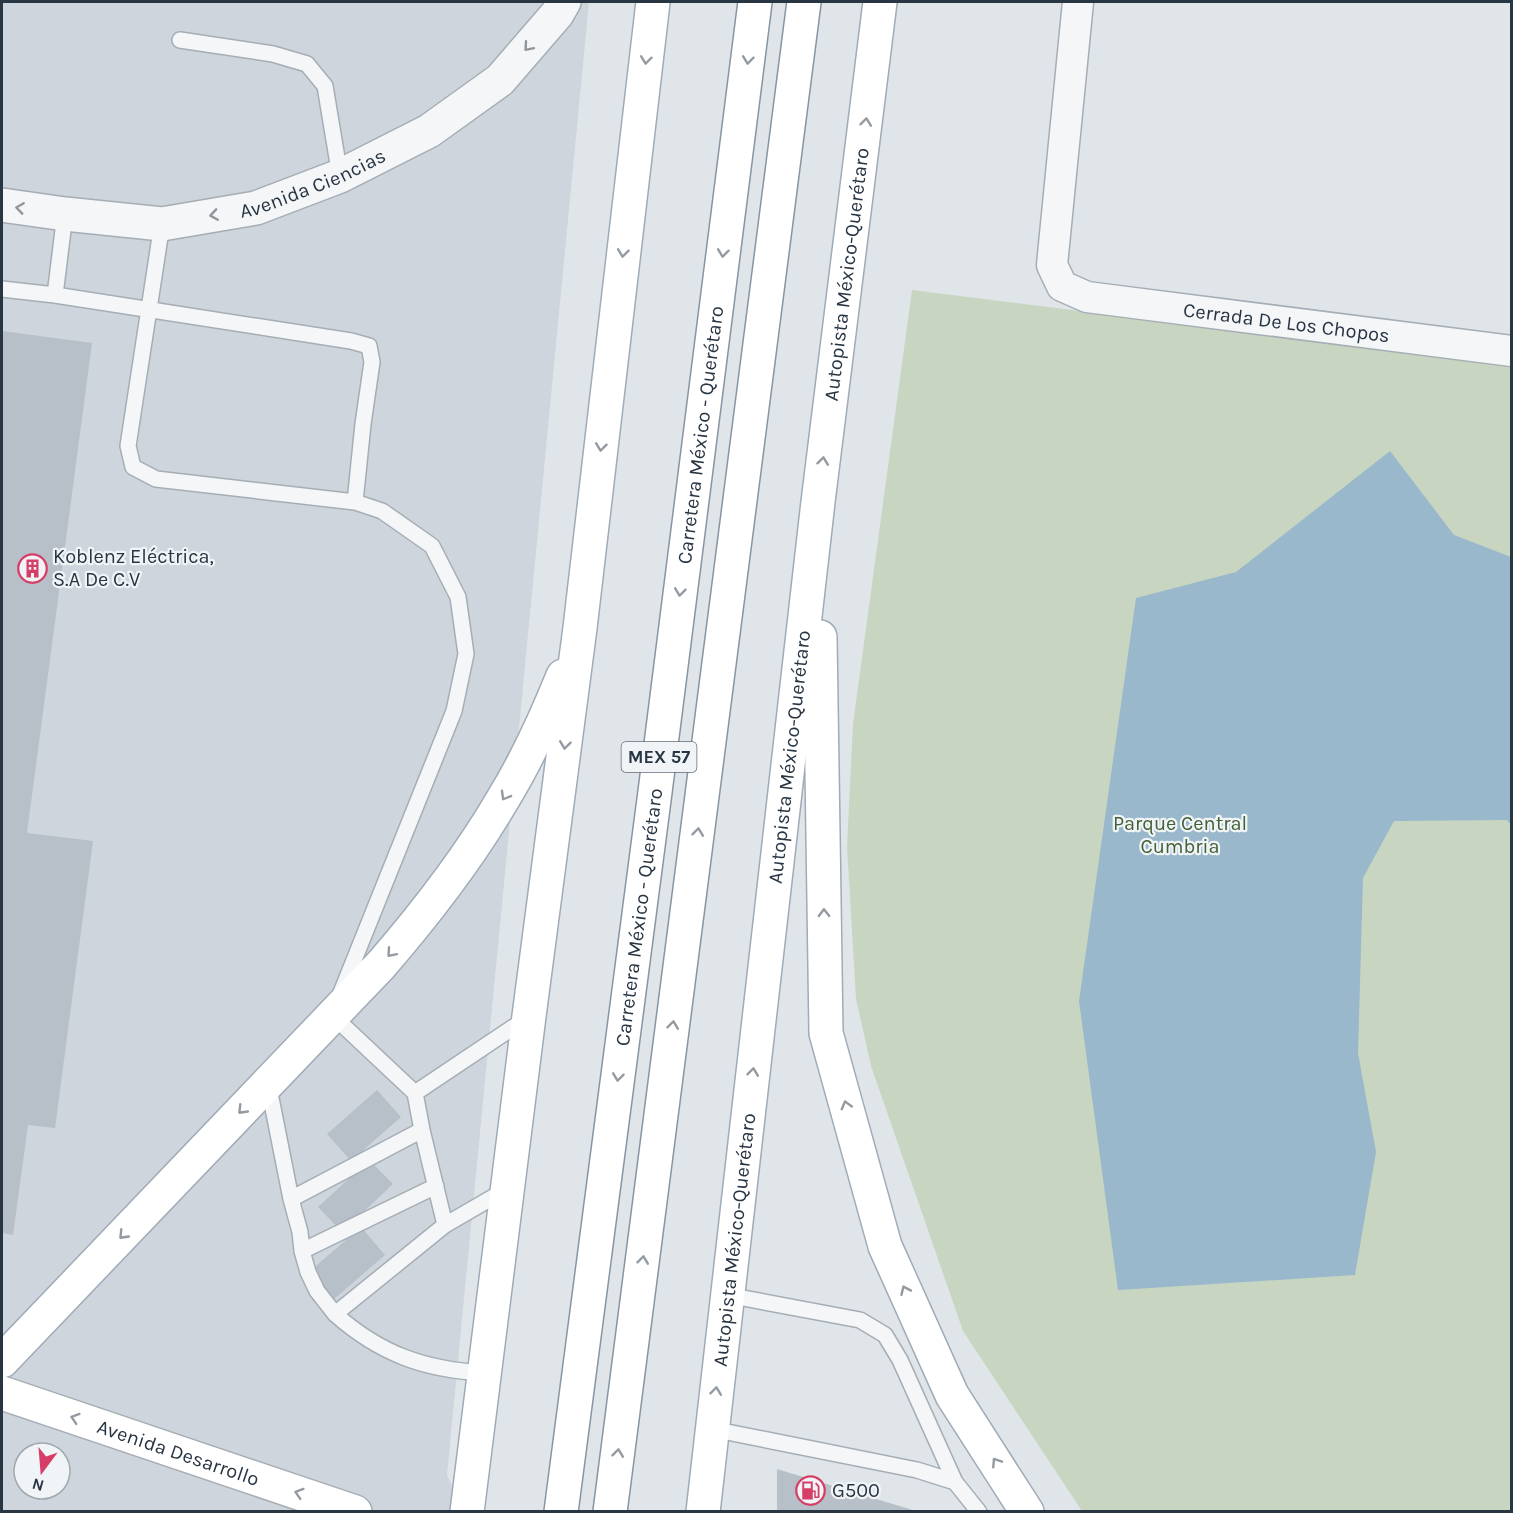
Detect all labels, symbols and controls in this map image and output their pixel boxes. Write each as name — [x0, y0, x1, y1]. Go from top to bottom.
one-way arrow — [524, 40, 535, 51]
one-way arrow — [640, 55, 652, 64]
one-way arrow — [742, 55, 754, 64]
one-way arrow — [859, 117, 871, 126]
street label: Avenida Ciencias — [238, 144, 389, 223]
street label: Autopista México-Querétaro — [820, 146, 874, 402]
one-way arrow — [16, 202, 25, 214]
one-way arrow — [209, 208, 219, 221]
one-way arrow — [717, 248, 730, 258]
one-way arrow — [618, 249, 630, 258]
street label: Cerrada De Los Chopos — [1182, 298, 1391, 347]
street label: Carretera México - Querétaro — [673, 305, 728, 565]
one-way arrow — [595, 442, 608, 452]
one-way arrow — [817, 456, 829, 465]
place label: Koblenz Eléctrica, S.A De C.V — [53, 545, 214, 591]
building icon: Koblenz Eléctrica, S.A De C.V — [16, 552, 48, 584]
one-way arrow — [675, 588, 687, 597]
street label: Autopista México-Querétaro — [764, 629, 815, 885]
one-way arrow — [559, 740, 571, 749]
road number: MEX 57 — [622, 742, 696, 772]
street label: Carretera México - Querétaro — [611, 787, 667, 1047]
one-way arrow — [501, 790, 512, 800]
park label: Parque Central Cumbria — [1113, 812, 1247, 858]
one-way arrow — [691, 827, 703, 836]
one-way arrow — [818, 908, 830, 917]
one-way arrow — [387, 946, 398, 957]
one-way arrow — [666, 1020, 678, 1030]
one-way arrow — [746, 1067, 759, 1076]
one-way arrow — [612, 1073, 624, 1082]
one-way arrow — [841, 1100, 853, 1111]
one-way arrow — [239, 1103, 250, 1114]
street label: Autopista México-Querétaro — [709, 1112, 760, 1368]
one-way arrow — [119, 1228, 130, 1238]
one-way arrow — [636, 1255, 648, 1265]
one-way arrow — [900, 1286, 912, 1297]
one-way arrow — [710, 1386, 722, 1395]
one-way arrow — [70, 1413, 80, 1425]
street label: Avenida Desarrollo — [94, 1415, 262, 1491]
north arrow — [12, 1441, 72, 1501]
one-way arrow — [611, 1449, 623, 1458]
one-way arrow — [992, 1458, 1003, 1469]
text: N — [30, 1474, 46, 1496]
fuel station icon: G500 — [795, 1474, 827, 1506]
place label: G500 — [832, 1479, 880, 1502]
one-way arrow — [294, 1488, 305, 1500]

